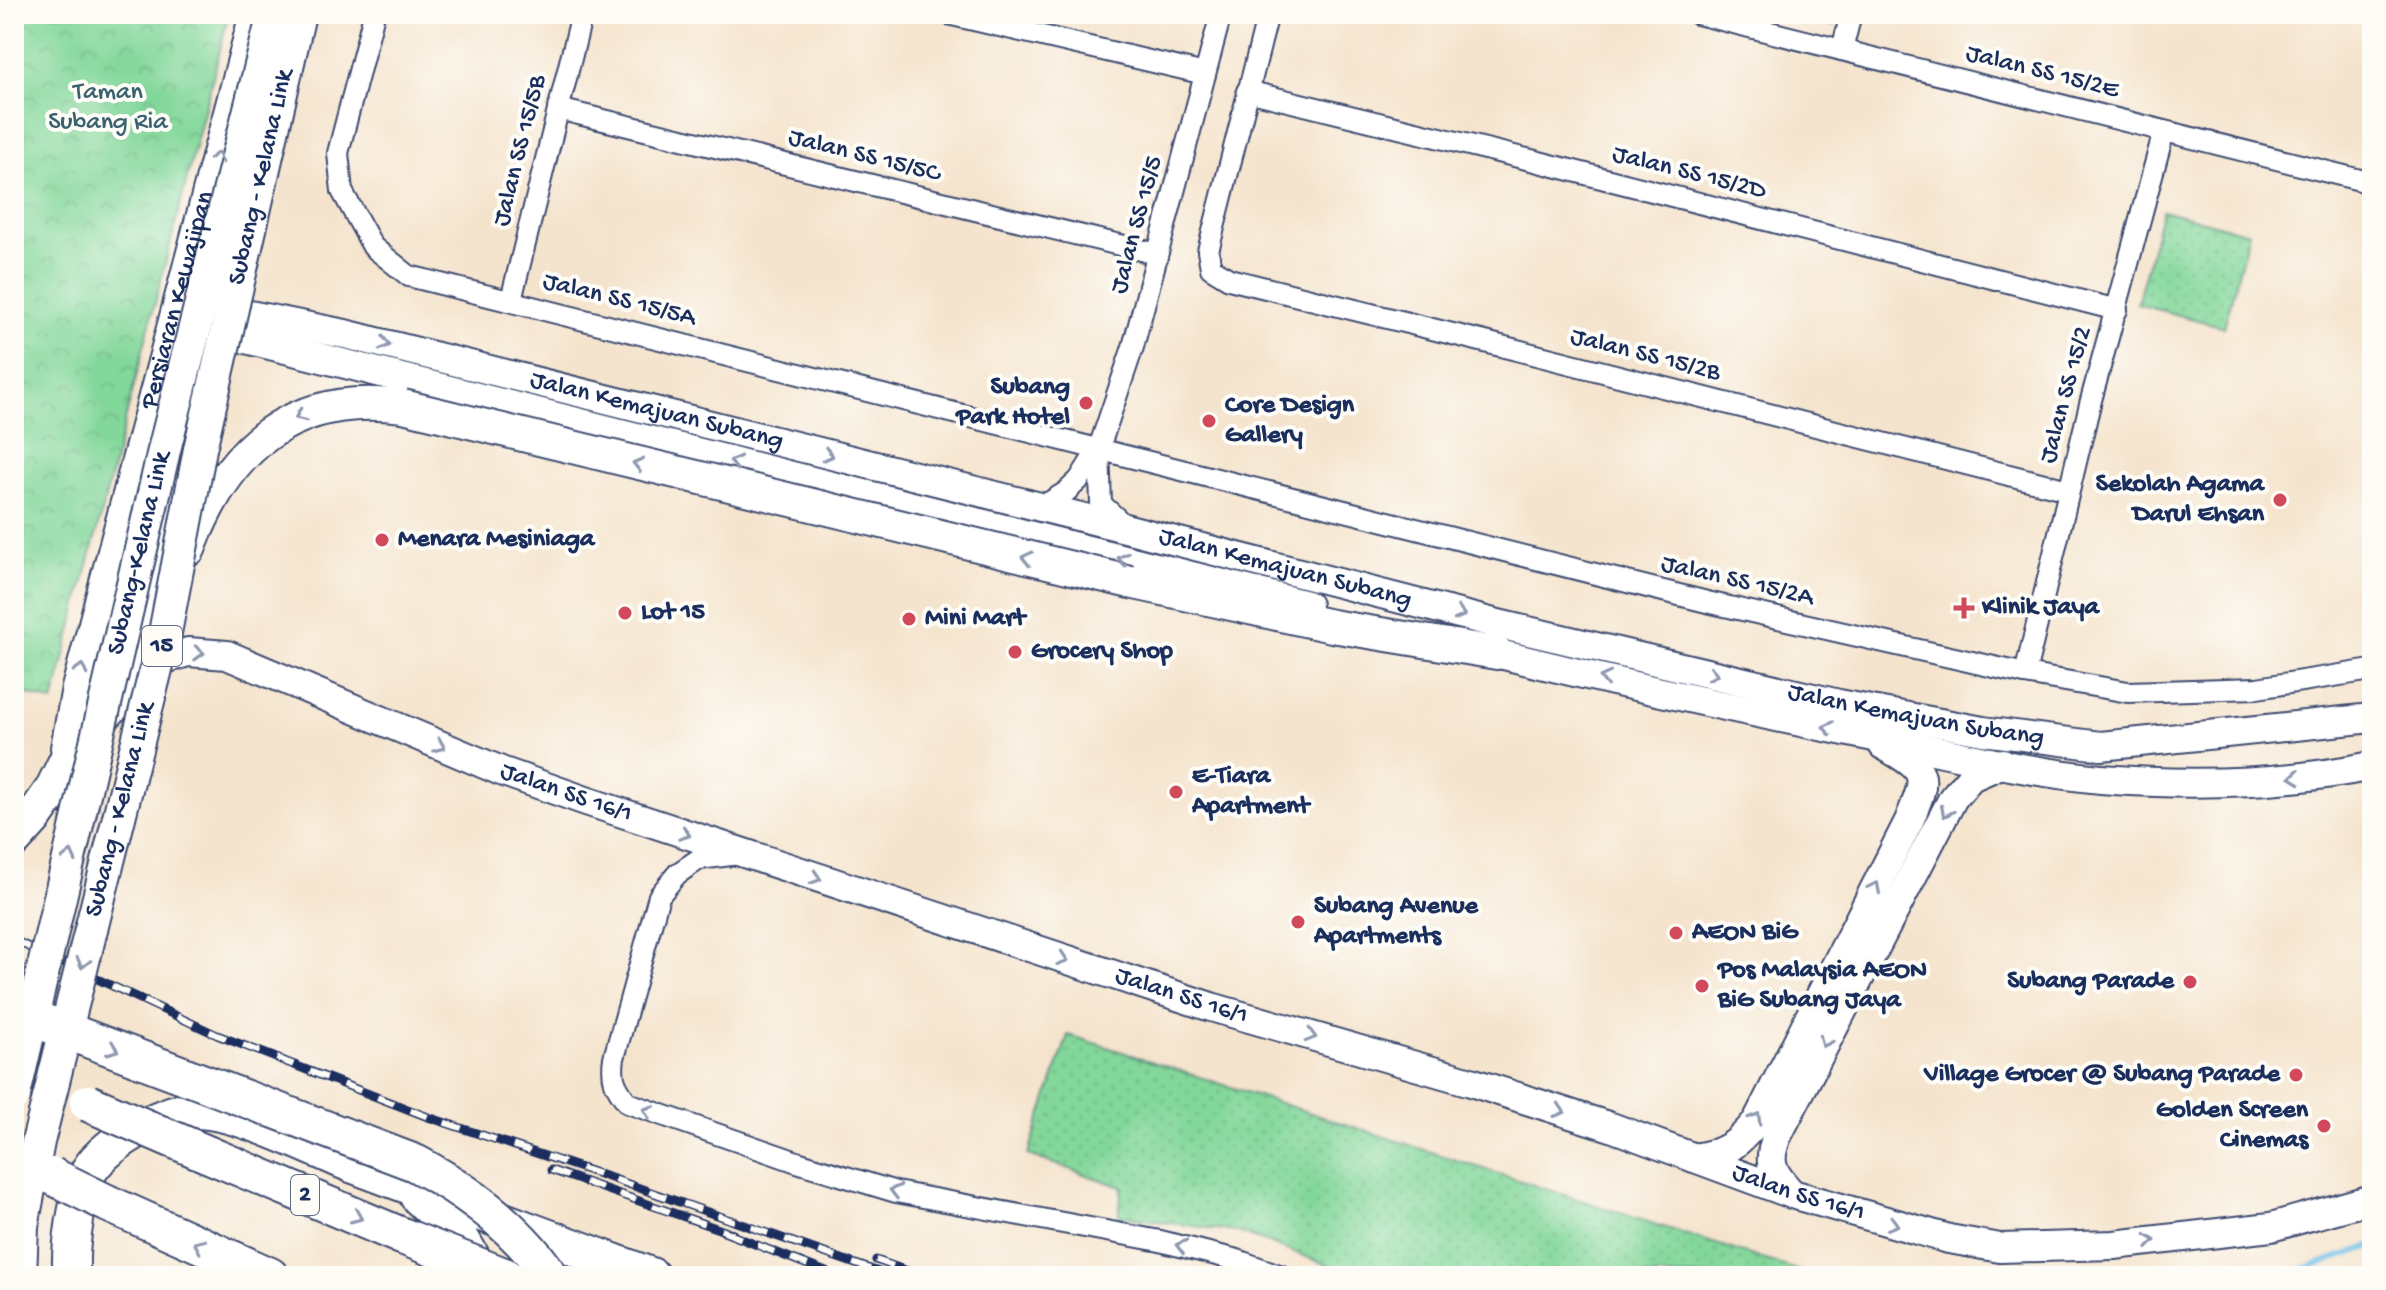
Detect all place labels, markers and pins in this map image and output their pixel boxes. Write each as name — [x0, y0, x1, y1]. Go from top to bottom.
place label: Subang Park Hotel — [954, 373, 1070, 434]
place label: Core Design Gallery — [1225, 391, 1355, 452]
marker: Subang Park Hotel — [1077, 394, 1095, 412]
marker: Core Design Gallery — [1200, 412, 1218, 430]
place label: Sekolah Agama Darul Ehsan — [2096, 470, 2266, 531]
marker: Sekolah Agama Darul Ehsan — [2271, 491, 2289, 509]
place label: Menara Mesiniaga — [398, 525, 596, 556]
marker: Menara Mesiniaga — [373, 531, 391, 549]
place label: Klinik Jaya — [1981, 593, 2100, 624]
marker: Klinik Jaya — [1953, 597, 1975, 619]
place label: Lot 15 — [641, 598, 705, 629]
marker: Lot 15 — [616, 604, 634, 622]
place label: Mini Mart — [925, 604, 1028, 635]
marker: Mini Mart — [900, 610, 918, 628]
place label: Grocery Shop — [1031, 637, 1173, 668]
marker: Grocery Shop — [1006, 643, 1024, 661]
place label: E-Tiara Apartment — [1191, 762, 1312, 823]
marker: E-Tiara Apartment — [1167, 783, 1185, 801]
place label: Subang Avenue Apartments — [1313, 892, 1479, 953]
marker: Subang Avenue Apartments — [1289, 913, 1307, 931]
place label: AEON BiG — [1691, 918, 1799, 949]
marker: AEON BiG — [1667, 924, 1685, 942]
place label: Pos Malaysia AEON BiG Subang Jaya — [1716, 956, 1927, 1017]
place label: Subang Parade — [2007, 967, 2176, 998]
marker: Subang Parade — [2181, 973, 2199, 991]
marker: Pos Malaysia AEON BiG Subang Jaya — [1693, 977, 1711, 995]
place label: Village Grocer @ Subang Parade — [1923, 1060, 2282, 1091]
marker: Village Grocer @ Subang Parade — [2287, 1066, 2305, 1084]
place label: Golden Screen Cinemas — [2156, 1096, 2309, 1157]
marker: Golden Screen Cinemas — [2315, 1117, 2333, 1135]

